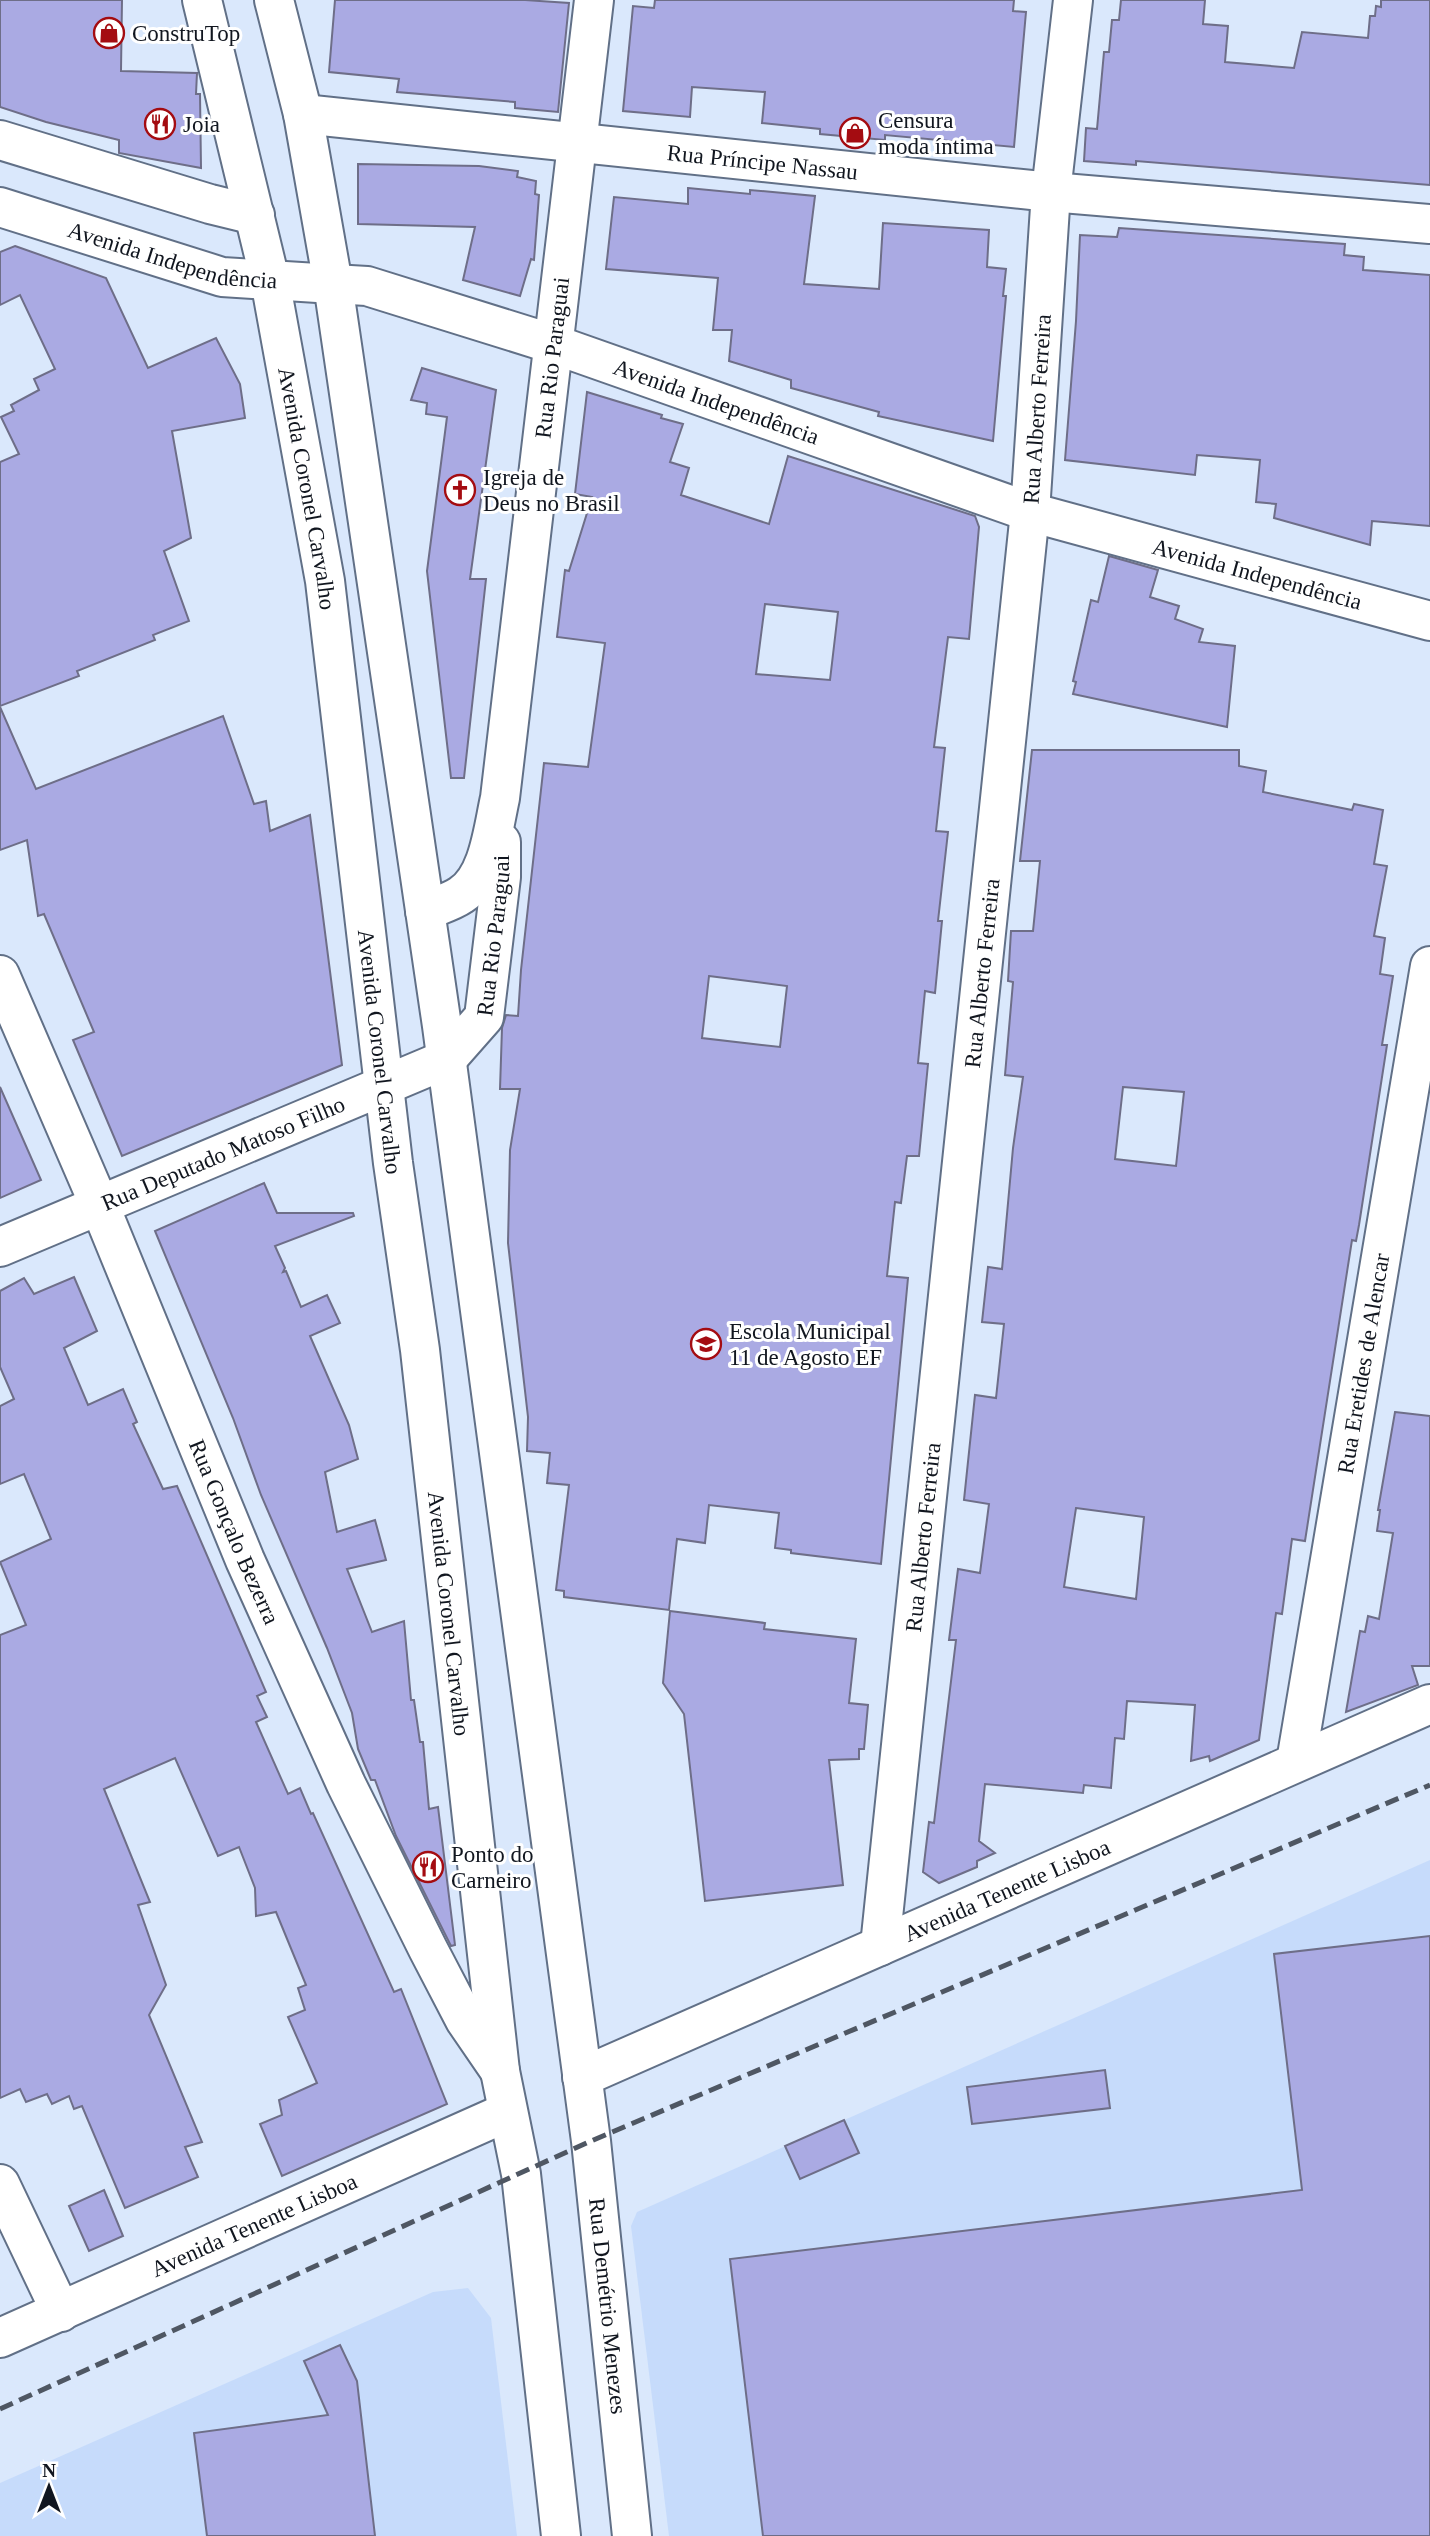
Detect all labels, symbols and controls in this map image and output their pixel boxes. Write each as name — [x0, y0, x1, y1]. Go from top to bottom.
shop icon: ConstruTop — [92, 16, 126, 50]
place label: ConstruTop — [132, 21, 240, 46]
restaurant icon: Joia — [143, 107, 177, 141]
place label: Censura moda íntima — [878, 108, 994, 159]
place label: Joia — [183, 112, 220, 137]
shop icon: Censura moda íntima — [838, 116, 872, 150]
street label: Rua Príncipe Nassau — [666, 140, 860, 184]
street label: Avenida Independência — [65, 217, 278, 293]
street label: Rua Rio Paraguai — [530, 276, 574, 440]
street label: Rua Alberto Ferreira — [1018, 313, 1055, 505]
street label: Avenida Independência — [610, 354, 822, 449]
street label: Avenida Coronel Carvalho — [274, 365, 341, 611]
place label: Igreja de Deus no Brasil — [483, 465, 620, 516]
church icon: Igreja de Deus no Brasil — [443, 473, 477, 507]
street label: Avenida Independência — [1150, 533, 1365, 614]
street label: Rua Rio Paraguai — [472, 855, 514, 1018]
street label: Rua Alberto Ferreira — [959, 877, 1004, 1069]
street label: Avenida Coronel Carvalho — [353, 928, 407, 1176]
street label: Rua Deputado Matoso Filho — [98, 1091, 348, 1215]
street label: Rua Eretides de Alencar — [1332, 1251, 1394, 1476]
place label: Escola Municipal 11 de Agosto EF — [729, 1319, 891, 1370]
school or university icon: Escola Municipal 11 de Agosto EF — [689, 1327, 723, 1361]
street label: Rua Gonçalo Bezerra — [184, 1436, 285, 1628]
street label: Rua Alberto Ferreira — [900, 1441, 945, 1633]
street label: Avenida Coronel Carvalho — [423, 1490, 475, 1737]
street label: Avenida Tenente Lisboa — [900, 1834, 1114, 1946]
place label: Ponto do Carneiro — [451, 1842, 533, 1893]
restaurant icon: Ponto do Carneiro — [411, 1850, 445, 1884]
street label: Avenida Tenente Lisboa — [147, 2168, 361, 2282]
street label: Rua Demétrio Menezes — [584, 2197, 632, 2415]
north arrow — [14, 2452, 84, 2522]
text: N — [42, 2460, 56, 2481]

